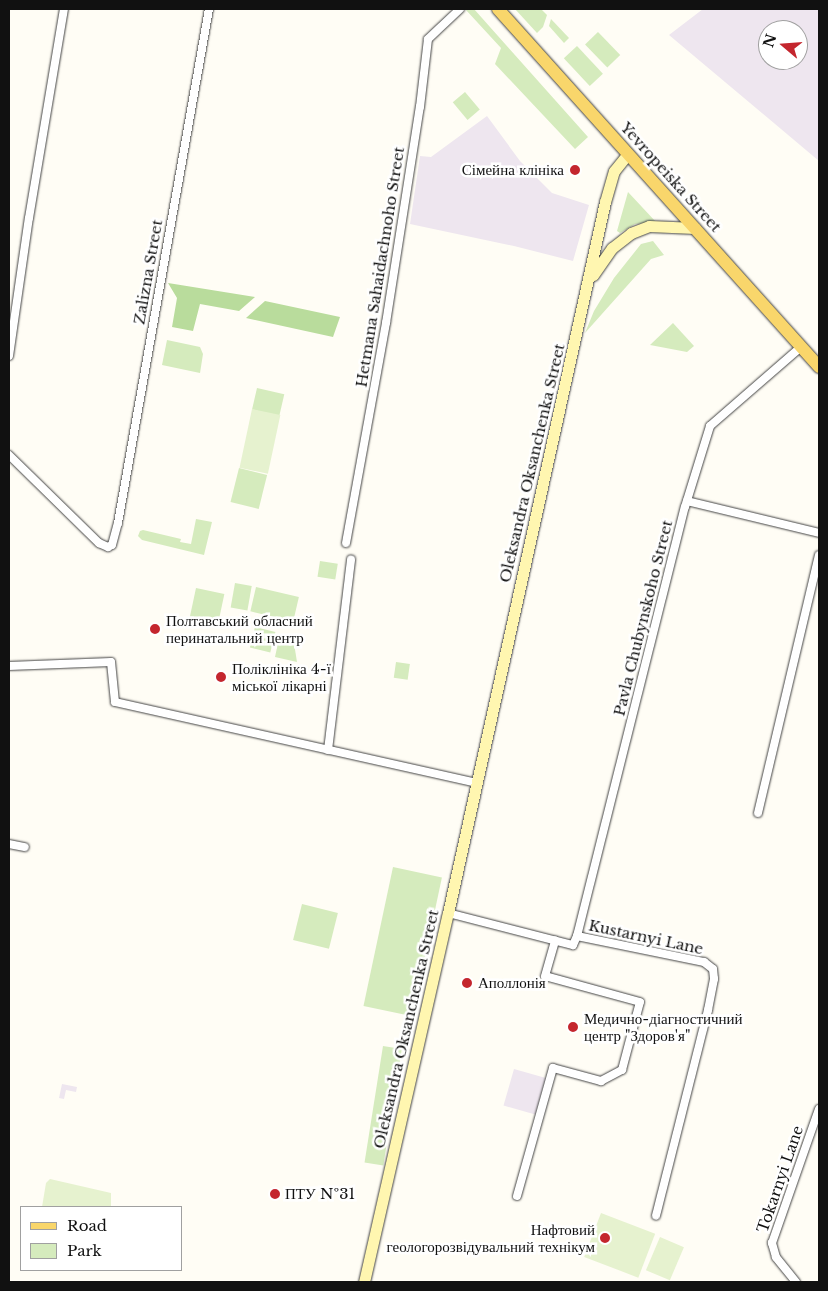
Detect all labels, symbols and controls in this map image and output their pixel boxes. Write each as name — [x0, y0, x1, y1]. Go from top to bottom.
north arrow — [758, 20, 808, 70]
text: N — [759, 32, 780, 50]
street label: Yevropeiska Street — [617, 118, 725, 236]
street label: Hetmana Sahaidachnoho Street — [352, 145, 408, 389]
place label: Сімейна клініка — [462, 161, 564, 179]
marker: Сімейна клініка — [568, 163, 582, 177]
street label: Zalizna Street — [130, 218, 166, 326]
street label: Oleksandra Oksanchenka Street — [496, 342, 568, 584]
street label: Pavla Chubynskoho Street — [610, 518, 676, 718]
place label: Полтавський обласний перинатальний центр — [166, 611, 313, 646]
marker: Полтавський обласний перинатальний центр — [148, 622, 162, 636]
place label: Поліклініка 4-ї міської лікарні — [232, 659, 331, 694]
marker: Поліклініка 4-ї міської лікарні — [214, 670, 228, 684]
street label: Oleksandra Oksanchenka Street — [370, 908, 442, 1150]
street label: Kustarnyi Lane — [587, 916, 705, 958]
place label: Аполлонія — [478, 974, 546, 992]
marker: Аполлонія — [460, 976, 474, 990]
place label: Медично-діагностичний центр "Здоров'я" — [584, 1009, 743, 1044]
marker: Медично-діагностичний центр "Здоров'я" — [566, 1020, 580, 1034]
street label: Tokarnyi Lane — [753, 1123, 807, 1235]
place label: ПТУ №31 — [285, 1185, 355, 1203]
marker: ПТУ №31 — [269, 1188, 281, 1200]
legend — [20, 1206, 182, 1271]
text: Road — [67, 1216, 107, 1235]
place label: Нафтовий геологорозвідувальний технікум — [387, 1220, 595, 1255]
marker: Нафтовий геологорозвідувальний технікум — [599, 1232, 611, 1244]
text: Park — [67, 1241, 102, 1260]

